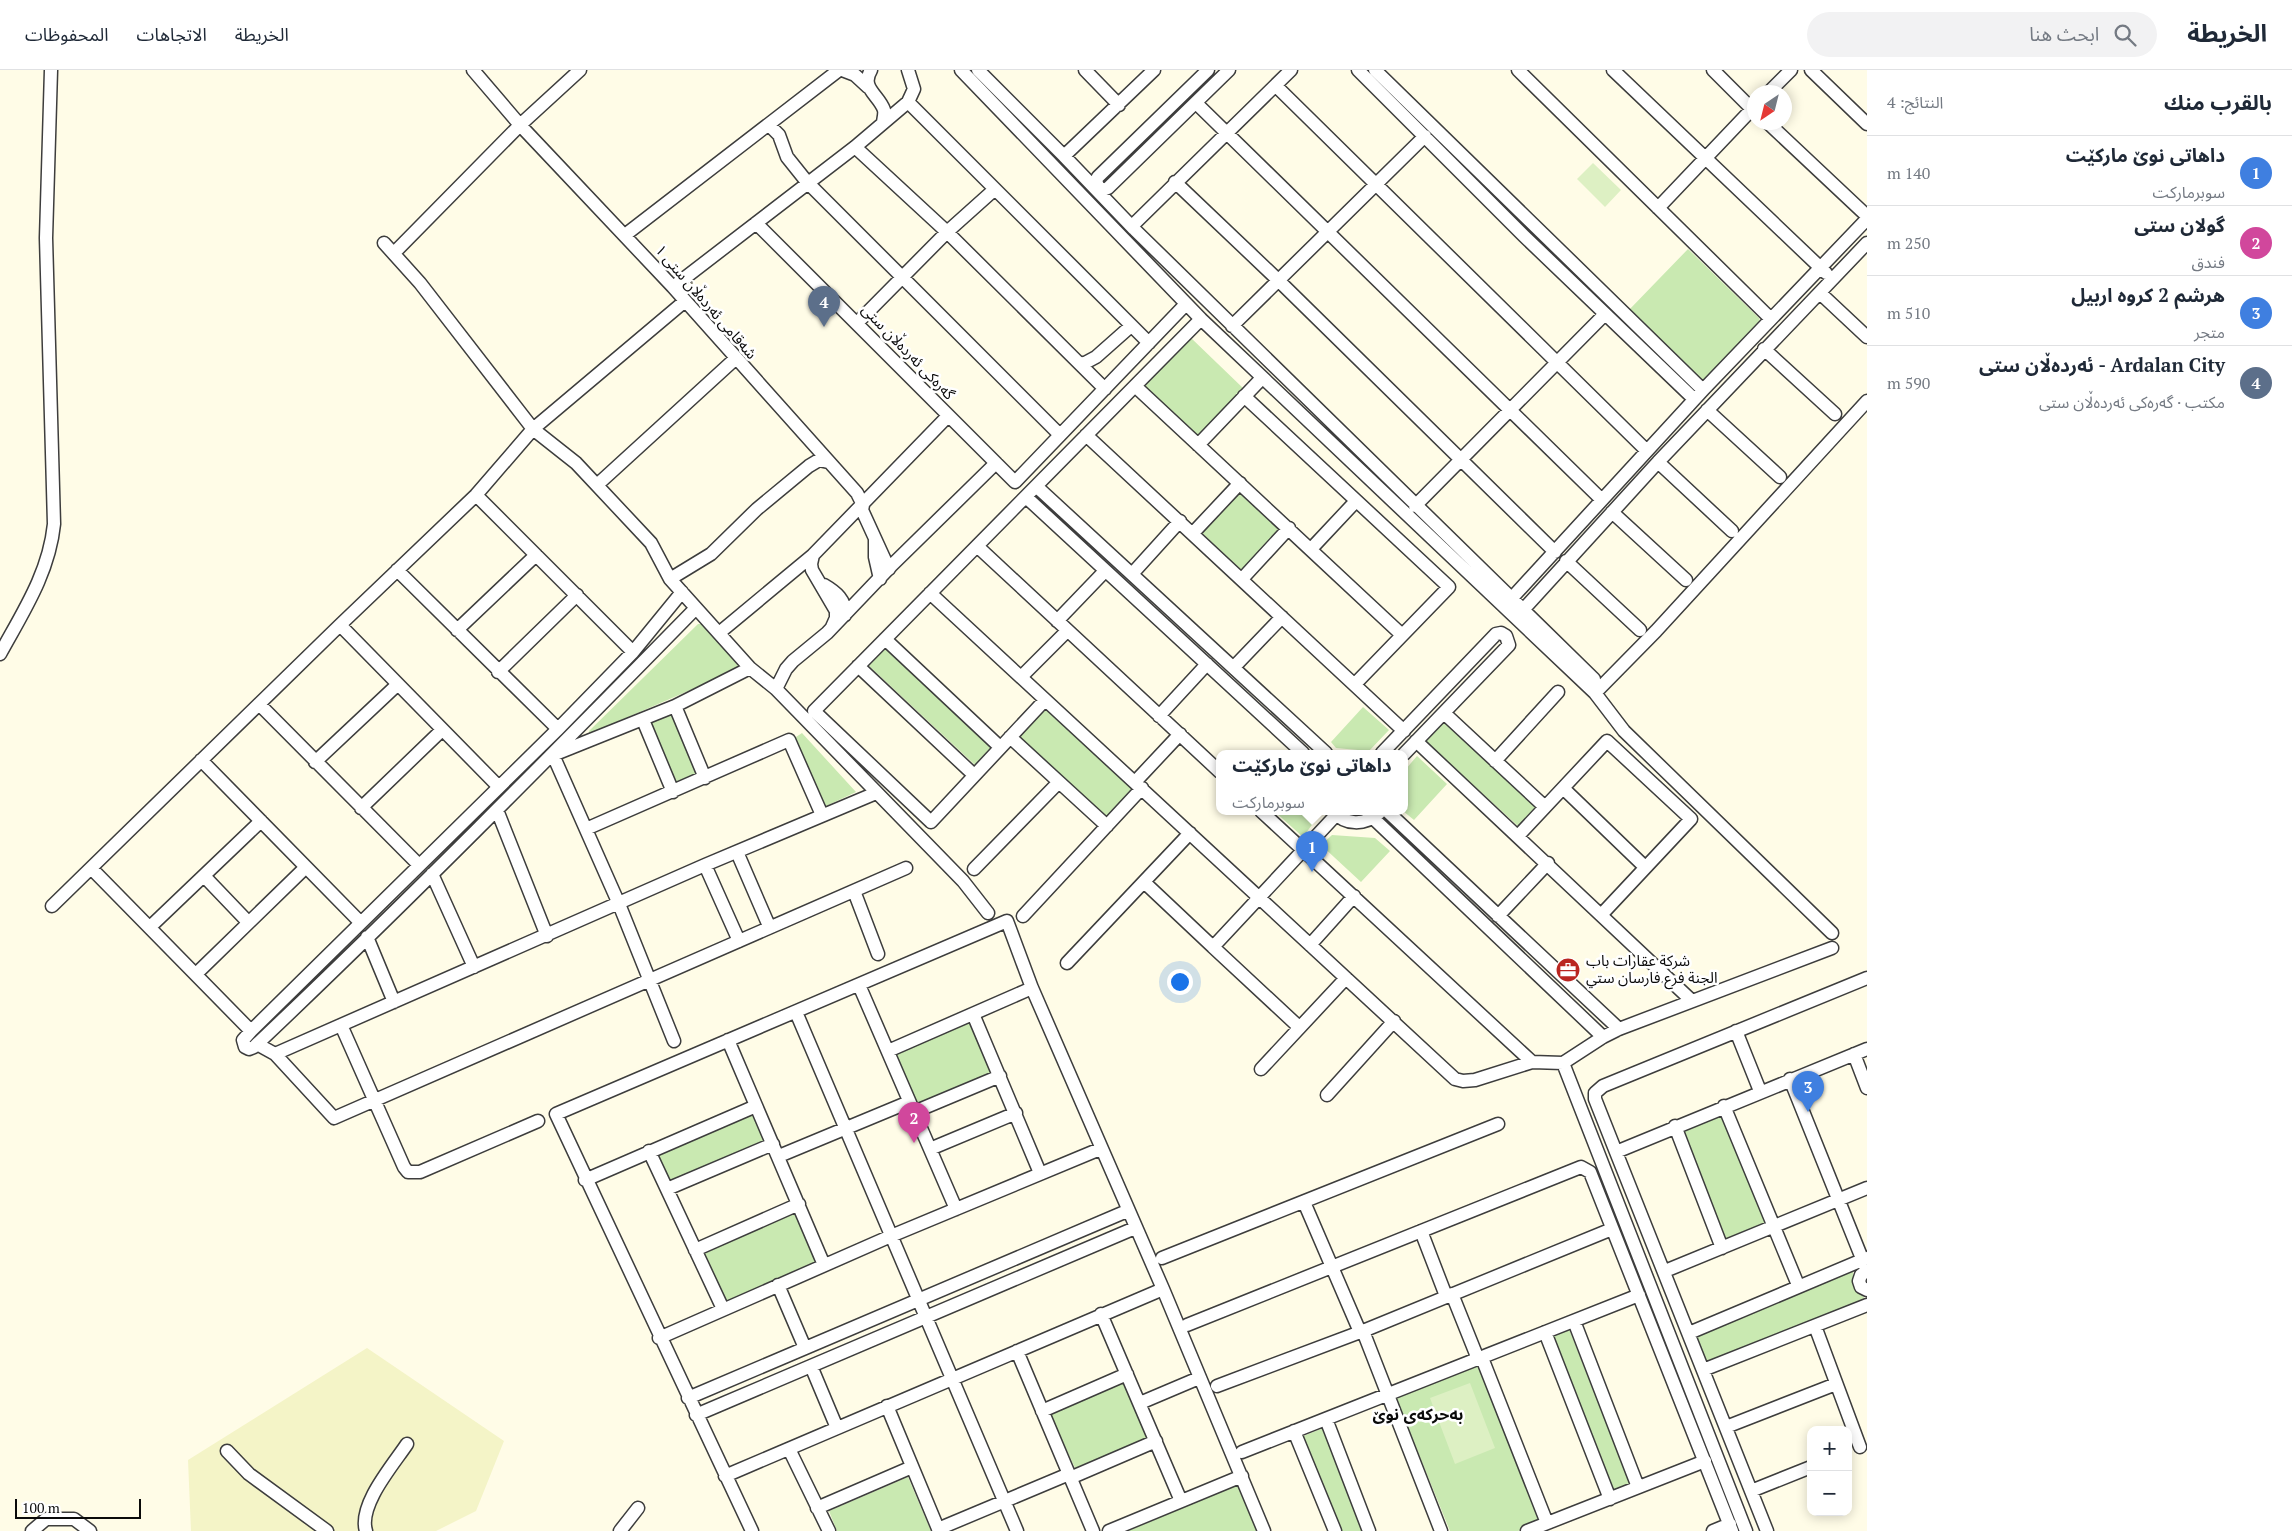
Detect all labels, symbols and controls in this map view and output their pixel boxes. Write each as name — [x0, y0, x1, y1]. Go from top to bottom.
search box — [1807, 12, 2157, 57]
text: الخريطة — [2187, 17, 2267, 49]
text: ابحث هنا — [2029, 21, 2099, 46]
icon: search — [2111, 21, 2139, 49]
text: المحفوظات — [25, 22, 109, 46]
text: الاتجاهات — [137, 22, 207, 46]
text: الخريطة — [235, 22, 289, 46]
north arrow — [1747, 85, 1792, 130]
text: بالقرب منك — [2164, 88, 2272, 116]
text: النتائج: 4 — [1887, 91, 1943, 113]
text: داهاتی نوێ مارکێت — [2066, 142, 2225, 167]
text: 140 m — [1887, 162, 1930, 184]
text: 1 — [2251, 162, 2261, 184]
text: سوبرماركت — [2153, 181, 2225, 203]
text: گولان ستی — [2134, 212, 2225, 237]
text: 250 m — [1887, 232, 1930, 254]
text: 2 — [2251, 232, 2261, 254]
street label: شەقامی ئەردەڵان ستی ١ — [651, 240, 762, 363]
text: فندق — [2191, 251, 2225, 273]
text: هرشم 2 كروه اربيل — [2071, 282, 2225, 307]
pin: 4 — [808, 286, 840, 327]
street label: گەرەکی ئەردەڵان ستی — [858, 299, 960, 404]
text: 510 m — [1887, 302, 1930, 324]
text: 3 — [2251, 302, 2261, 324]
text: متجر — [2194, 321, 2225, 343]
text: Ardalan City - ئەردەڵان ستی — [1979, 352, 2225, 377]
text: 590 m — [1887, 372, 1930, 394]
text: 4 — [2251, 372, 2261, 394]
text: مكتب · گەرەکی ئەردەڵان ستی — [2039, 391, 2225, 413]
popup — [1216, 750, 1408, 815]
text: داهاتی نوێ مارکێت — [1232, 752, 1392, 777]
text: سوبرماركت — [1232, 791, 1305, 813]
pin: 1 — [1296, 831, 1328, 872]
place label: شرکة عقارات باب الجنة فرع فارسان ستي — [1586, 950, 1718, 990]
office icon: شرکة عقارات باب الجنة فرع فارسان ستي — [1555, 957, 1581, 983]
your location — [1167, 969, 1193, 995]
pin: 3 — [1792, 1071, 1824, 1112]
pin: 2 — [898, 1102, 930, 1143]
district label: بەحرکەی نوێ — [1373, 1403, 1463, 1425]
map controls — [1807, 1426, 1852, 1516]
button: + — [1807, 1426, 1852, 1471]
button: − — [1807, 1471, 1852, 1516]
scale bar — [15, 1496, 141, 1519]
text: 100 m — [22, 1498, 60, 1517]

